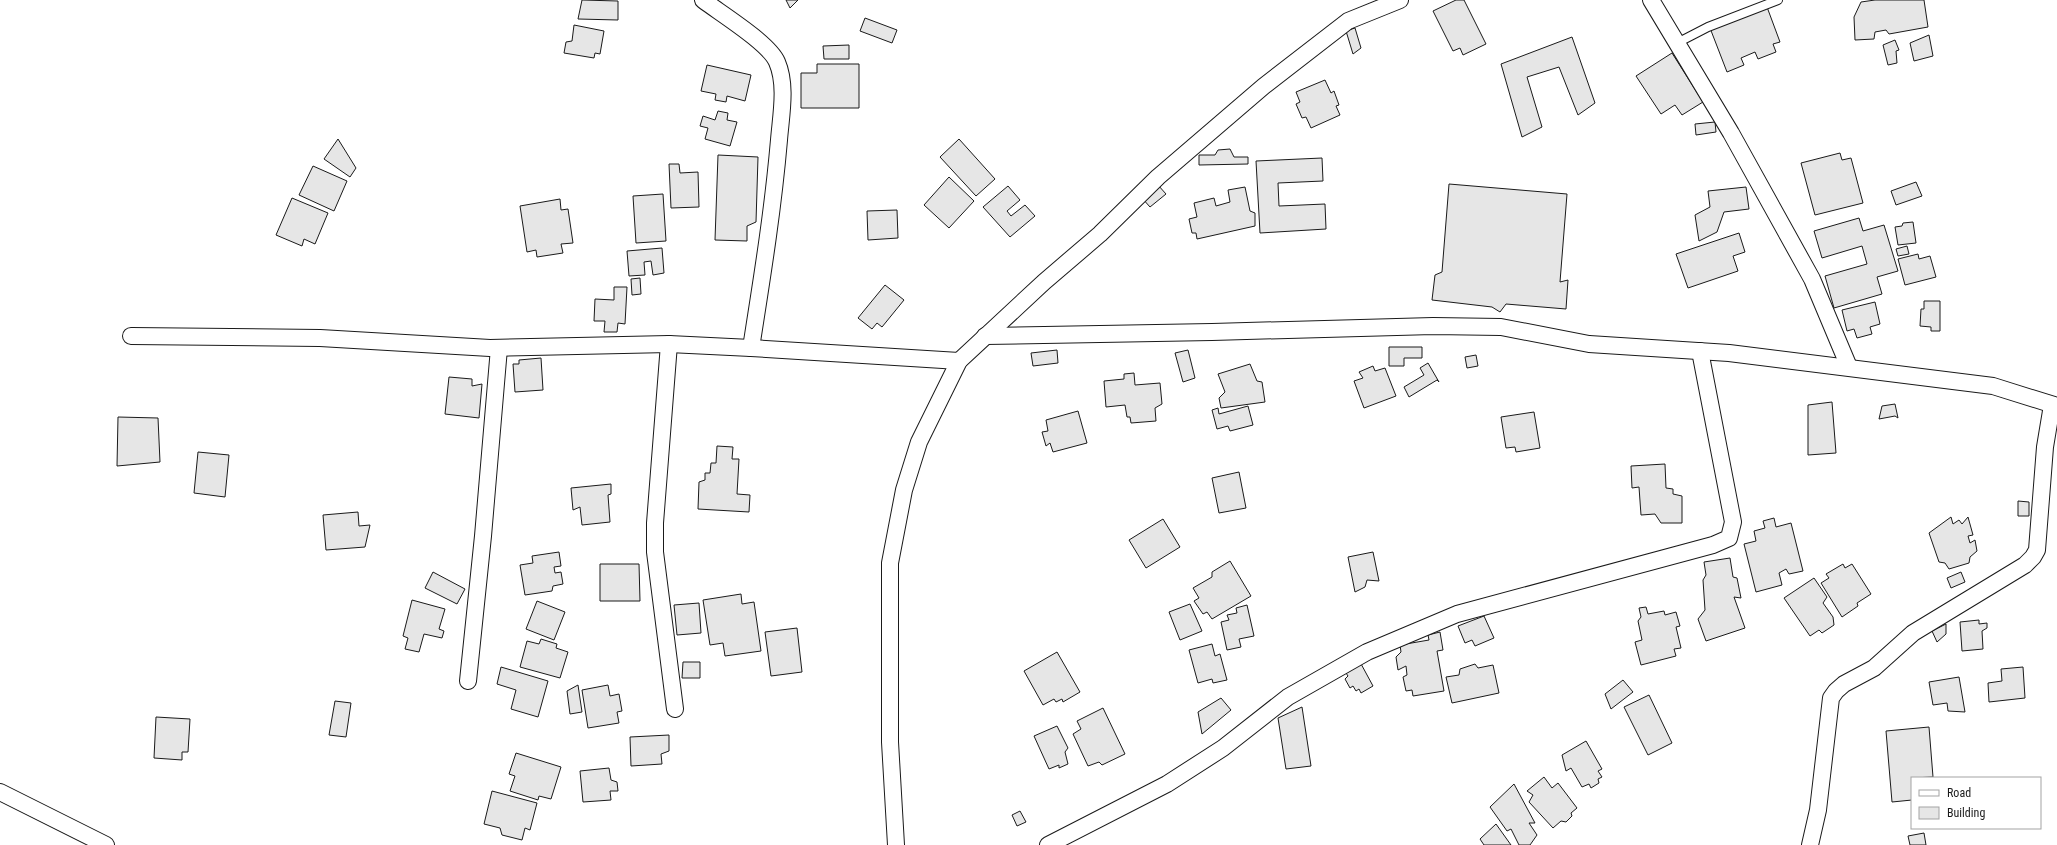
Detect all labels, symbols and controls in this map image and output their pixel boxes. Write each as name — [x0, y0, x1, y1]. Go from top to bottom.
legend — [1911, 777, 2041, 829]
text: Road — [1947, 786, 1971, 800]
text: Building — [1947, 806, 1985, 820]

